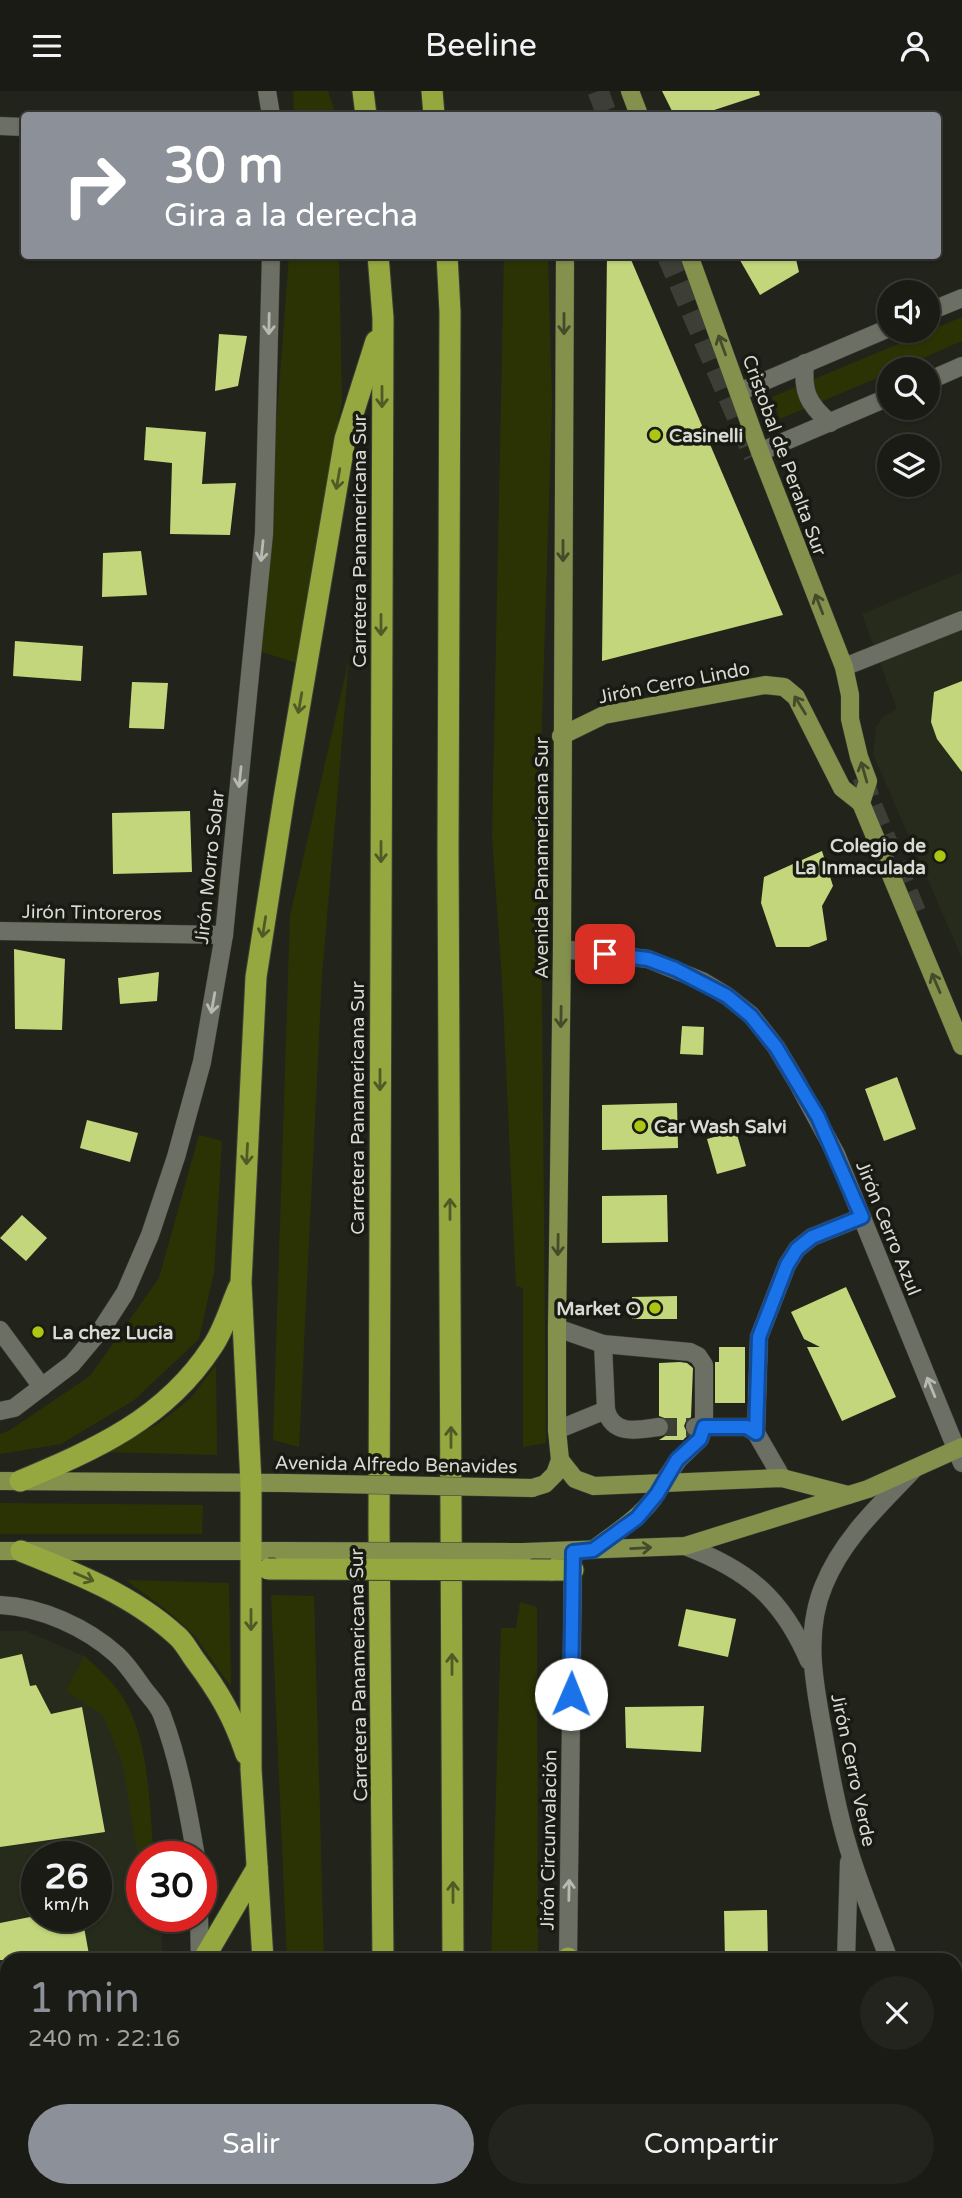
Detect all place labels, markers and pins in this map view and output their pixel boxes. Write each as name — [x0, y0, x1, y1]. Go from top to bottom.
place label: Casinelli — [669, 425, 743, 447]
marker: Casinelli — [647, 427, 663, 443]
place label: Colegio de La Inmaculada — [795, 835, 926, 879]
marker: Colegio de La Inmaculada — [932, 848, 948, 864]
pin — [575, 924, 635, 984]
place label: Car Wash Salvi — [654, 1116, 787, 1138]
marker: Car Wash Salvi — [632, 1118, 648, 1134]
place label: Market O — [556, 1298, 641, 1320]
marker: Market O — [647, 1300, 663, 1316]
place label: La chez Lucia — [52, 1322, 173, 1344]
marker: La chez Lucia — [30, 1324, 46, 1340]

